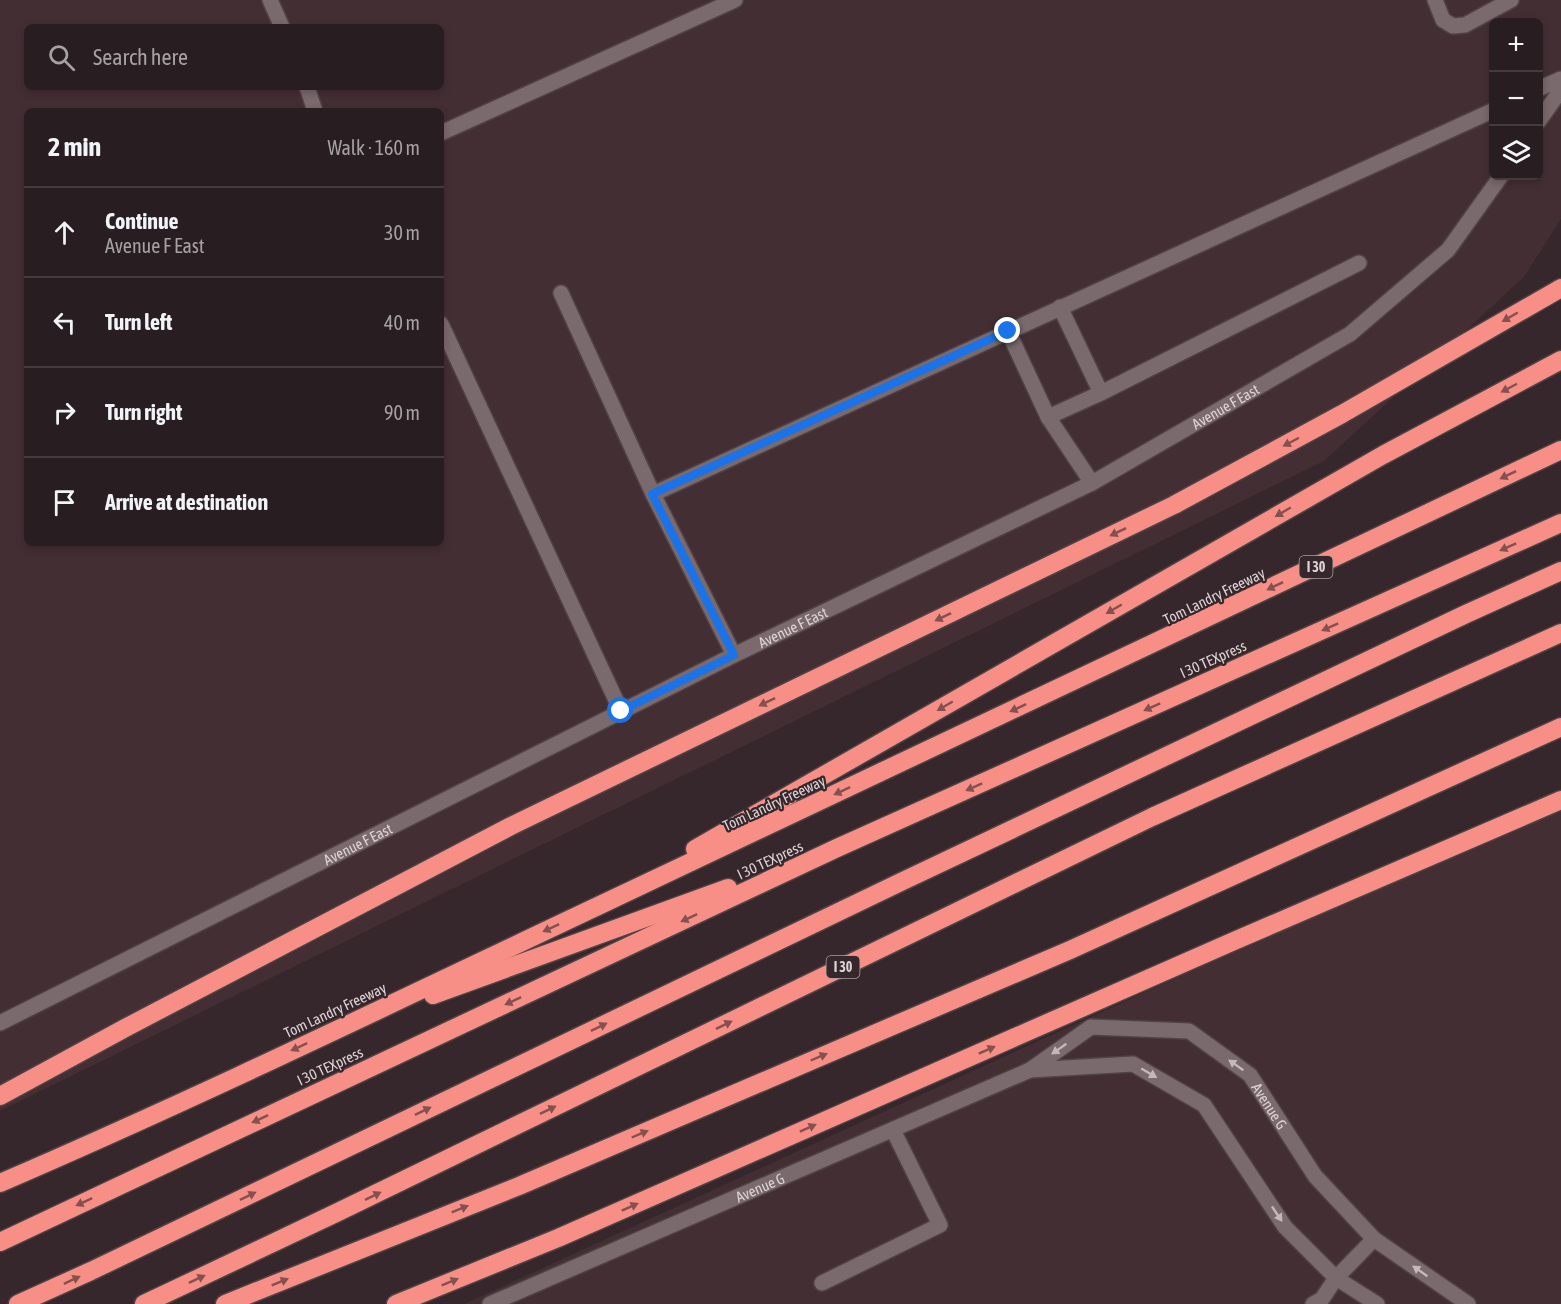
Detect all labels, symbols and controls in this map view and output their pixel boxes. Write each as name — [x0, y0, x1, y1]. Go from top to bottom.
map controls — [1489, 18, 1543, 180]
button: + — [1489, 18, 1543, 72]
search box — [24, 24, 444, 90]
icon: search — [45, 41, 78, 74]
text: Search here — [93, 44, 188, 70]
button: − — [1489, 72, 1543, 126]
button: layers — [1489, 126, 1543, 180]
text: 2 min — [48, 132, 101, 162]
text: Walk · 160 m — [328, 136, 420, 159]
text: Continue — [105, 208, 179, 234]
icon: ahead — [48, 216, 81, 249]
text: 30 m — [384, 221, 420, 244]
text: Avenue F East — [105, 234, 205, 257]
icon: left — [48, 306, 81, 339]
text: Turn left — [105, 309, 172, 335]
text: 40 m — [384, 311, 420, 334]
one-way arrow — [1501, 312, 1518, 322]
route end — [994, 317, 1020, 343]
street label: Avenue F East — [1189, 380, 1262, 432]
one-way arrow — [1501, 383, 1518, 393]
icon: right — [48, 396, 81, 429]
text: Turn right — [105, 399, 182, 425]
text: 90 m — [384, 401, 420, 424]
one-way arrow — [1282, 437, 1299, 447]
one-way arrow — [1500, 470, 1517, 479]
icon: arrive — [48, 486, 81, 519]
text: Arrive at destination — [105, 489, 268, 515]
one-way arrow — [1274, 507, 1291, 517]
one-way arrow — [1109, 526, 1127, 536]
one-way arrow — [1499, 542, 1516, 551]
road number: I 30 — [1300, 556, 1332, 578]
street label: Tom Landry Freeway — [1160, 564, 1268, 628]
one-way arrow — [1267, 581, 1284, 591]
street label: Avenue F East — [755, 603, 830, 651]
one-way arrow — [1105, 604, 1122, 614]
one-way arrow — [934, 612, 951, 622]
one-way arrow — [1321, 622, 1338, 631]
street label: I 30 TEXpress — [1177, 637, 1249, 681]
route start — [607, 697, 633, 723]
one-way arrow — [759, 697, 776, 707]
one-way arrow — [937, 700, 953, 711]
one-way arrow — [1143, 702, 1161, 712]
one-way arrow — [1010, 704, 1027, 713]
street label: Tom Landry Freeway — [720, 772, 828, 834]
one-way arrow — [966, 782, 983, 791]
one-way arrow — [833, 787, 850, 796]
street label: Avenue F East — [320, 819, 395, 868]
street label: I 30 TEXpress — [734, 837, 806, 883]
one-way arrow — [680, 913, 698, 923]
one-way arrow — [543, 924, 560, 933]
road number: I 30 — [826, 956, 860, 978]
street label: Tom Landry Freeway — [281, 979, 389, 1041]
one-way arrow — [504, 996, 521, 1005]
one-way arrow — [715, 1021, 732, 1030]
one-way arrow — [591, 1022, 608, 1031]
one-way arrow — [290, 1042, 307, 1051]
street label: I 30 TEXpress — [294, 1043, 366, 1089]
one-way arrow — [1051, 1043, 1067, 1054]
one-way arrow — [978, 1045, 995, 1054]
one-way arrow — [811, 1052, 829, 1062]
one-way arrow — [1228, 1060, 1244, 1071]
one-way arrow — [1141, 1068, 1158, 1078]
street label: Avenue G — [1249, 1079, 1291, 1132]
one-way arrow — [540, 1106, 557, 1115]
one-way arrow — [415, 1107, 432, 1116]
one-way arrow — [252, 1115, 269, 1124]
one-way arrow — [799, 1123, 817, 1132]
one-way arrow — [632, 1129, 650, 1139]
street label: Avenue G — [733, 1169, 787, 1205]
one-way arrow — [239, 1191, 256, 1200]
one-way arrow — [364, 1191, 381, 1200]
one-way arrow — [75, 1198, 92, 1207]
one-way arrow — [621, 1202, 638, 1211]
one-way arrow — [452, 1204, 470, 1214]
one-way arrow — [1271, 1206, 1282, 1223]
one-way arrow — [1412, 1265, 1428, 1277]
one-way arrow — [63, 1275, 80, 1284]
one-way arrow — [188, 1275, 205, 1284]
one-way arrow — [271, 1277, 289, 1287]
one-way arrow — [441, 1277, 459, 1287]

